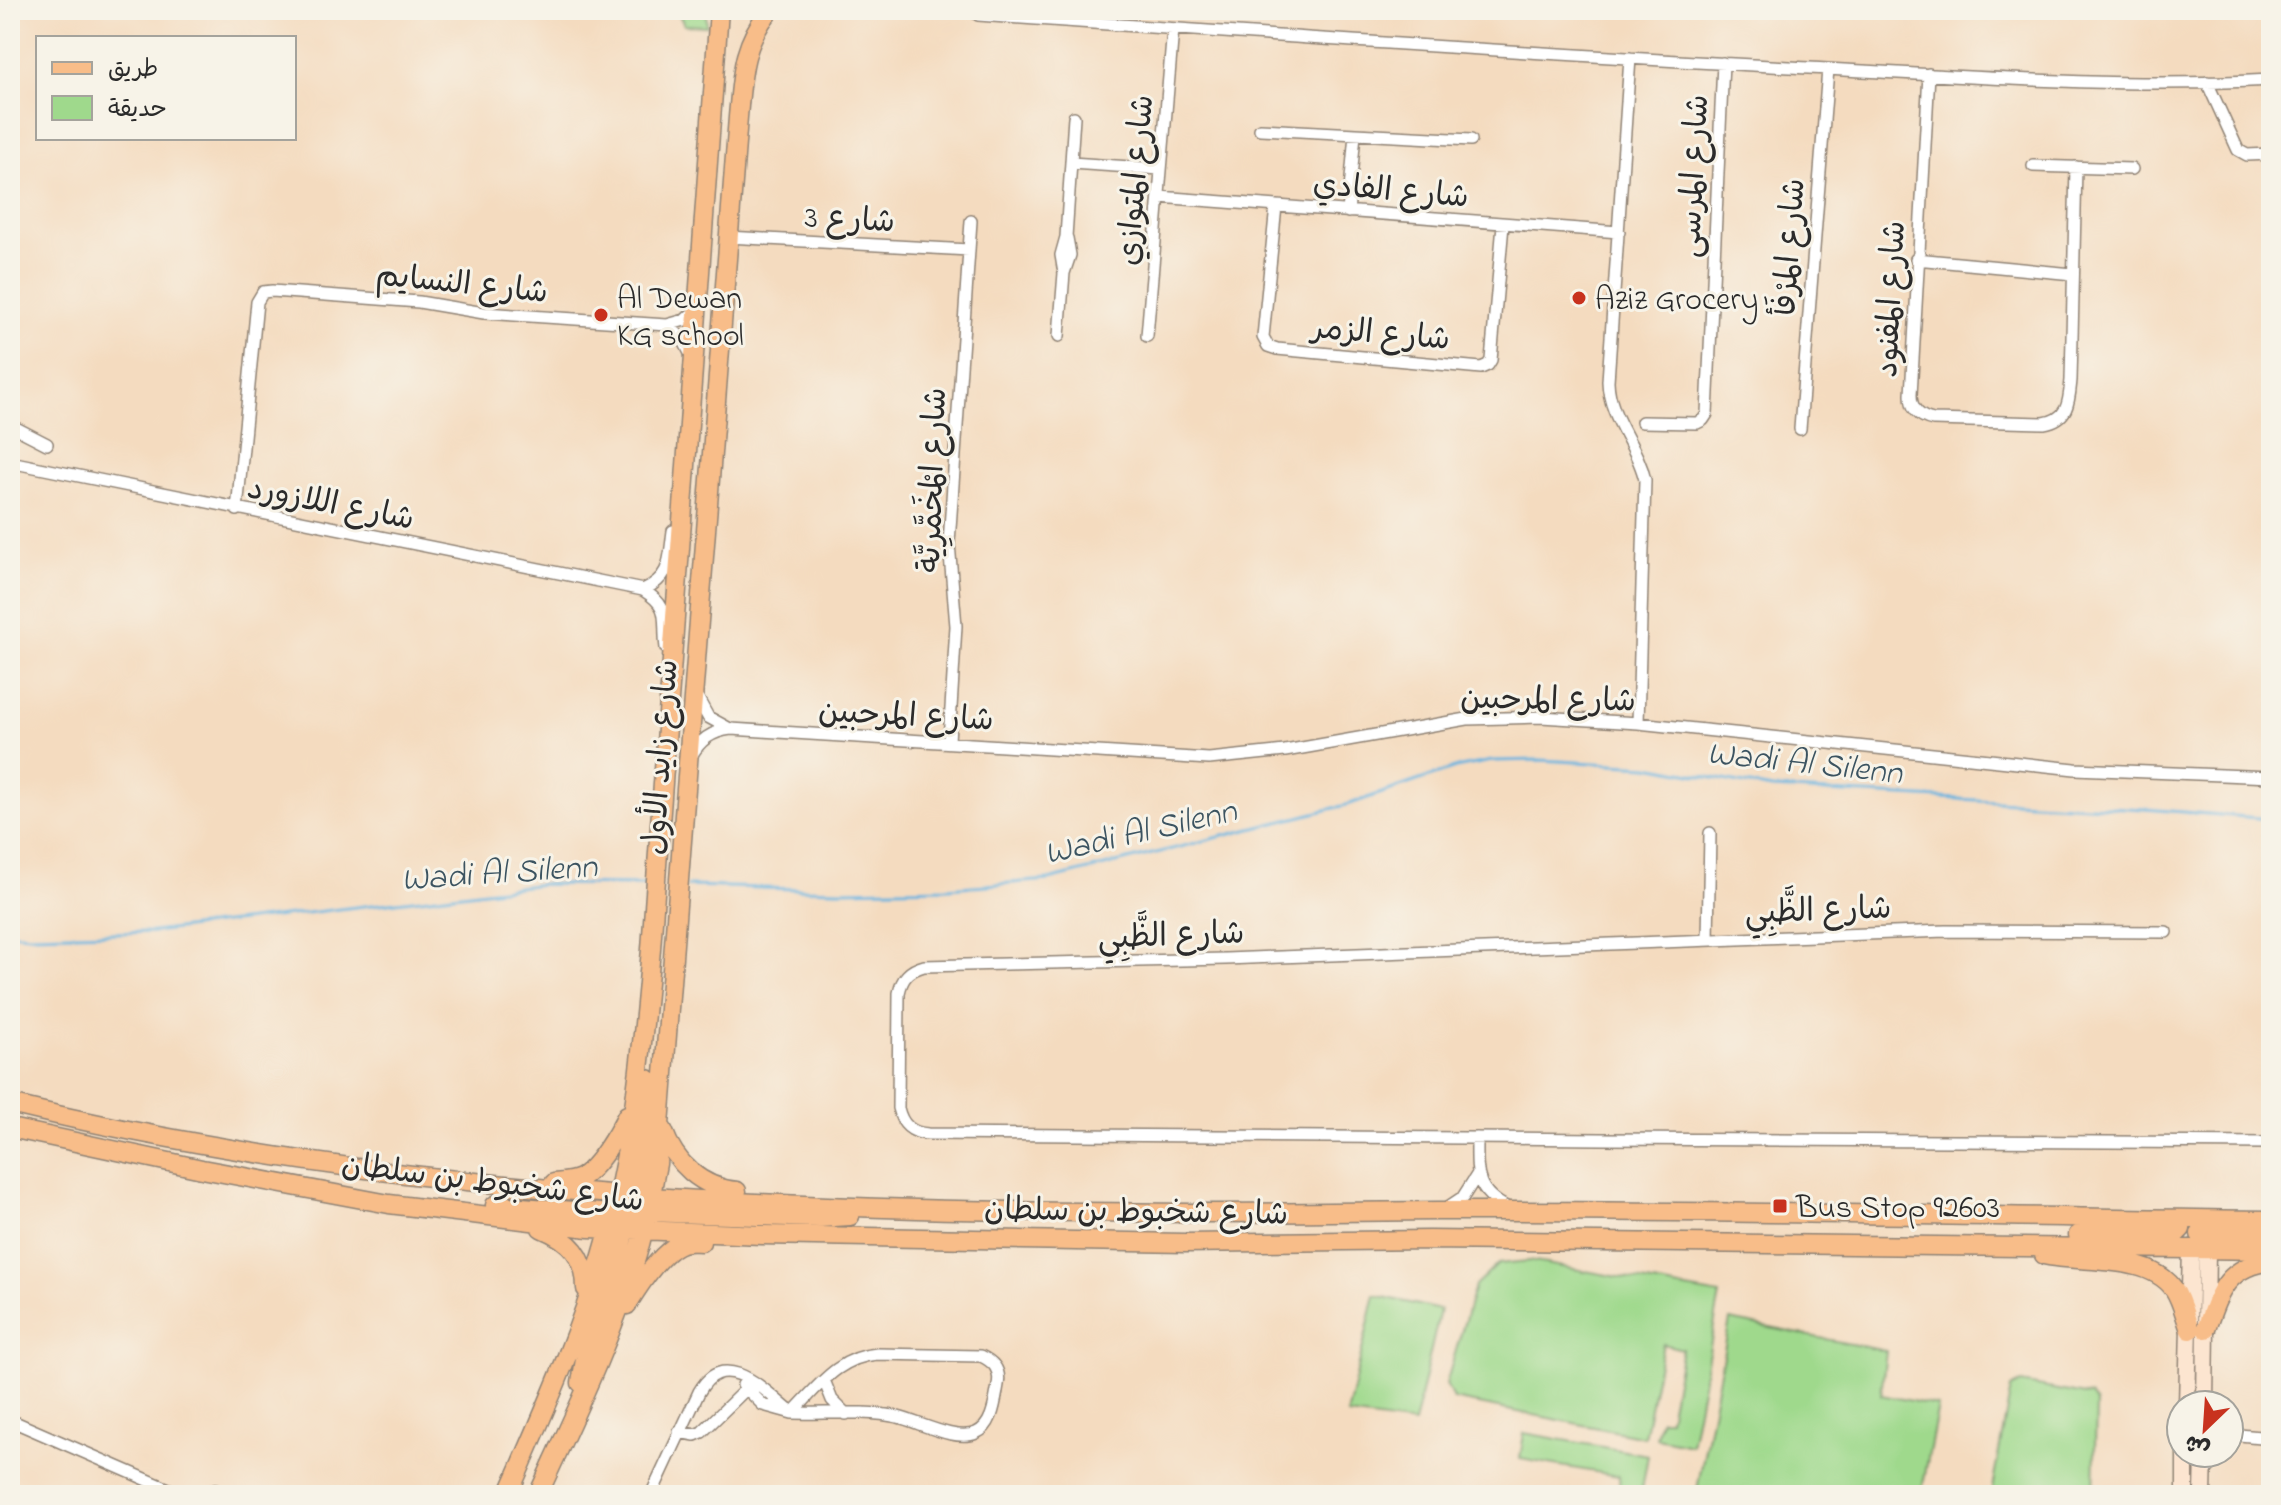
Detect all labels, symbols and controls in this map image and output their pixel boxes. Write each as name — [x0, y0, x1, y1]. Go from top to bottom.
legend — [36, 36, 296, 140]
text: طريق — [108, 53, 158, 88]
text: حديقة — [108, 93, 167, 128]
street label: شارع المتوازي — [1107, 93, 1168, 268]
street label: شارع المرسى — [1668, 93, 1723, 259]
street label: شارع الفادي — [1311, 162, 1471, 223]
street label: شارع المرْفَأ — [1763, 177, 1820, 318]
street label: شارع 3 — [803, 196, 896, 247]
street label: شارع المفنود — [1865, 220, 1920, 379]
street label: شارع النسايم — [373, 253, 550, 318]
place label: Al Dewan KG school — [617, 277, 744, 361]
place label: Aziz Grocery — [1595, 278, 1758, 325]
marker: Aziz Grocery — [1570, 289, 1588, 307]
marker: Al Dewan KG school — [592, 306, 610, 324]
street label: شارع الزمر — [1307, 306, 1452, 365]
street label: شارع المْخَمَّرِيَّة — [908, 387, 961, 574]
street label: شارع اللازورد — [243, 466, 418, 545]
street label: شارع زايد الأول — [631, 658, 693, 857]
street label: شارع المرحبين — [1460, 676, 1636, 727]
street label: شارع المرحبين — [817, 689, 995, 746]
water label: Wadi Al Silenn — [1704, 730, 1906, 800]
water label: Wadi Al Silenn — [1040, 787, 1243, 880]
water label: Wadi Al Silenn — [400, 843, 600, 907]
street label: شارع الظَّبِي — [1744, 881, 1892, 940]
street label: شارع الظَّبِي — [1097, 906, 1245, 965]
street label: شارع شخبوط بن سلطان — [339, 1143, 646, 1226]
place label: Bus Stop 92603 — [1795, 1186, 2000, 1233]
street label: شارع شخبوط بن سلطان — [983, 1187, 1289, 1240]
marker: Bus Stop 92603 — [1771, 1197, 1789, 1215]
north arrow — [2165, 1389, 2245, 1469]
text: ش — [2180, 1425, 2216, 1464]

